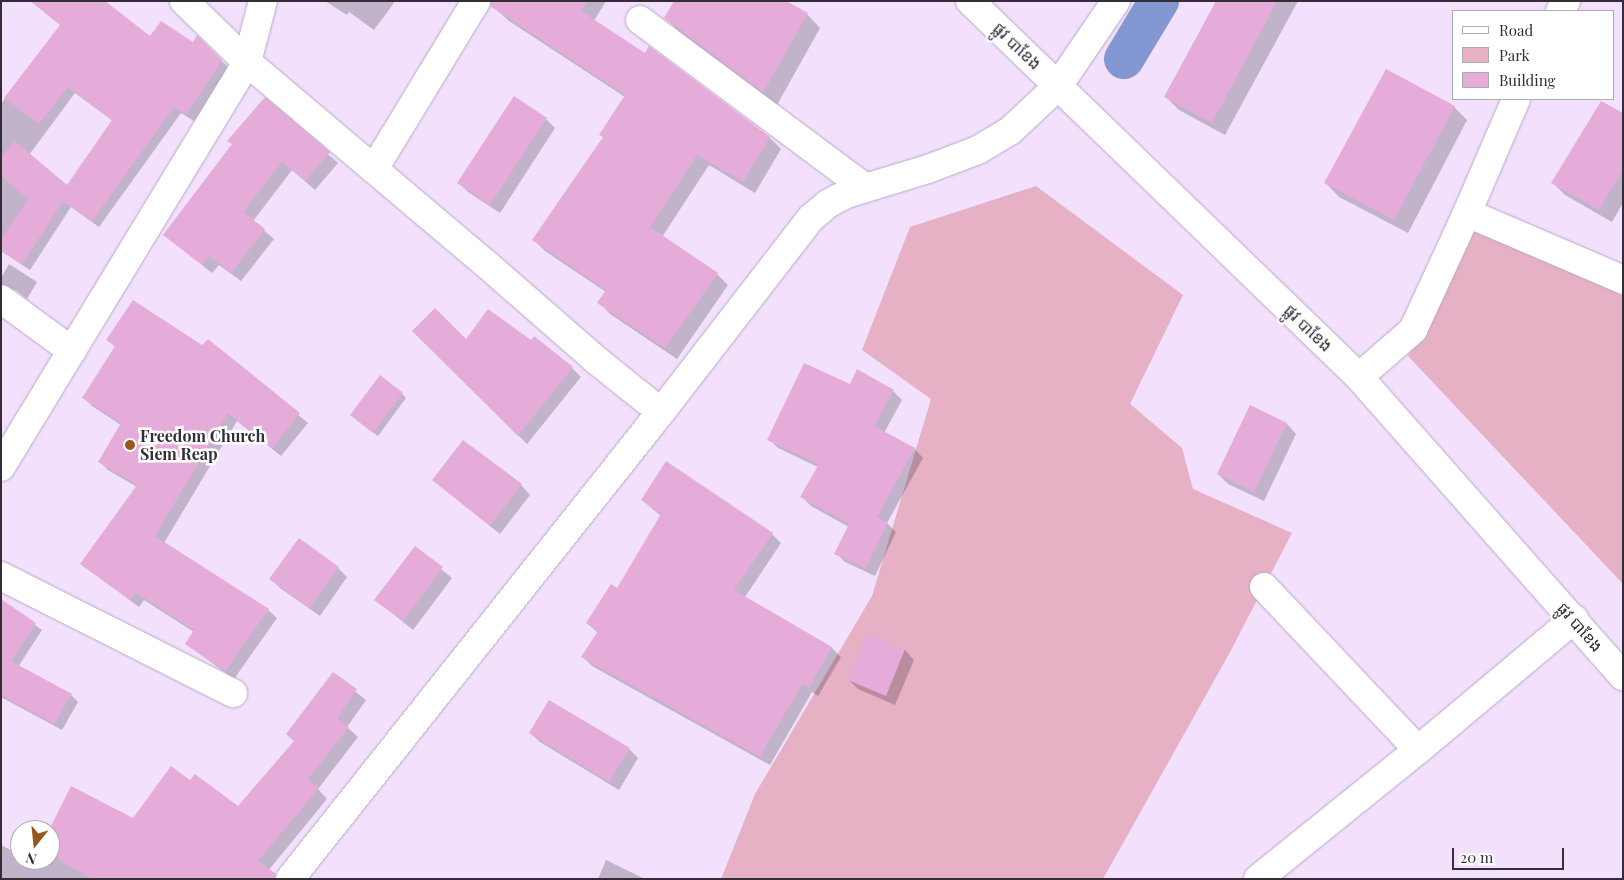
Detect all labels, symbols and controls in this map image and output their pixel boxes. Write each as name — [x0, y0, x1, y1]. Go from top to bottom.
legend — [1452, 10, 1614, 100]
street label: ផ្លូវ បាខែង — [989, 19, 1045, 73]
text: Road — [1499, 20, 1533, 40]
text: Park — [1499, 45, 1530, 65]
text: Building — [1499, 70, 1555, 90]
street label: ផ្លូវ បាខែង — [1280, 301, 1336, 355]
place label: Freedom Church Siem Reap — [140, 426, 265, 464]
marker: Freedom Church Siem Reap — [124, 439, 136, 451]
street label: ផ្លូវ បាខែង — [1553, 598, 1607, 656]
north arrow — [10, 820, 60, 870]
scale bar — [1454, 838, 1566, 870]
text: 20 m — [1460, 847, 1493, 867]
text: N — [24, 848, 38, 869]

